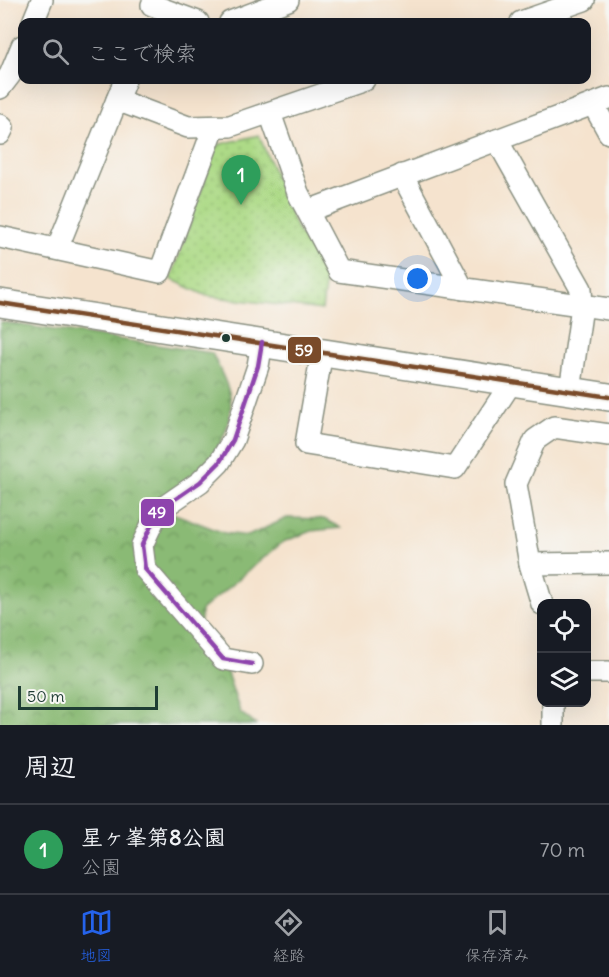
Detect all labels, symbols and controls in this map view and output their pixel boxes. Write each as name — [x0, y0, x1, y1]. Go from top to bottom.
search box — [18, 18, 591, 84]
icon: search — [39, 35, 72, 68]
text: ここで検索 — [87, 39, 197, 67]
pin: 1 — [222, 156, 260, 205]
your location — [403, 264, 432, 293]
unlabelled marker — [220, 332, 232, 344]
line badge: 59 — [287, 336, 322, 364]
text: 59 — [295, 340, 313, 360]
line badge: 49 — [140, 498, 175, 527]
text: 49 — [148, 502, 166, 522]
map controls — [537, 599, 591, 707]
button: locate — [537, 599, 591, 653]
button: layers — [537, 653, 591, 707]
scale bar — [18, 683, 158, 710]
text: 50 m — [27, 686, 65, 706]
text: 周辺 — [24, 750, 76, 783]
text: 星ヶ峯第8公園 — [81, 823, 226, 851]
text: 1 — [40, 837, 47, 862]
text: 70 m — [540, 837, 585, 862]
text: 公園 — [81, 854, 121, 879]
tab: 地図 — [80, 906, 113, 966]
tab: 経路 — [272, 906, 305, 966]
tab: 保存済み — [465, 906, 529, 966]

